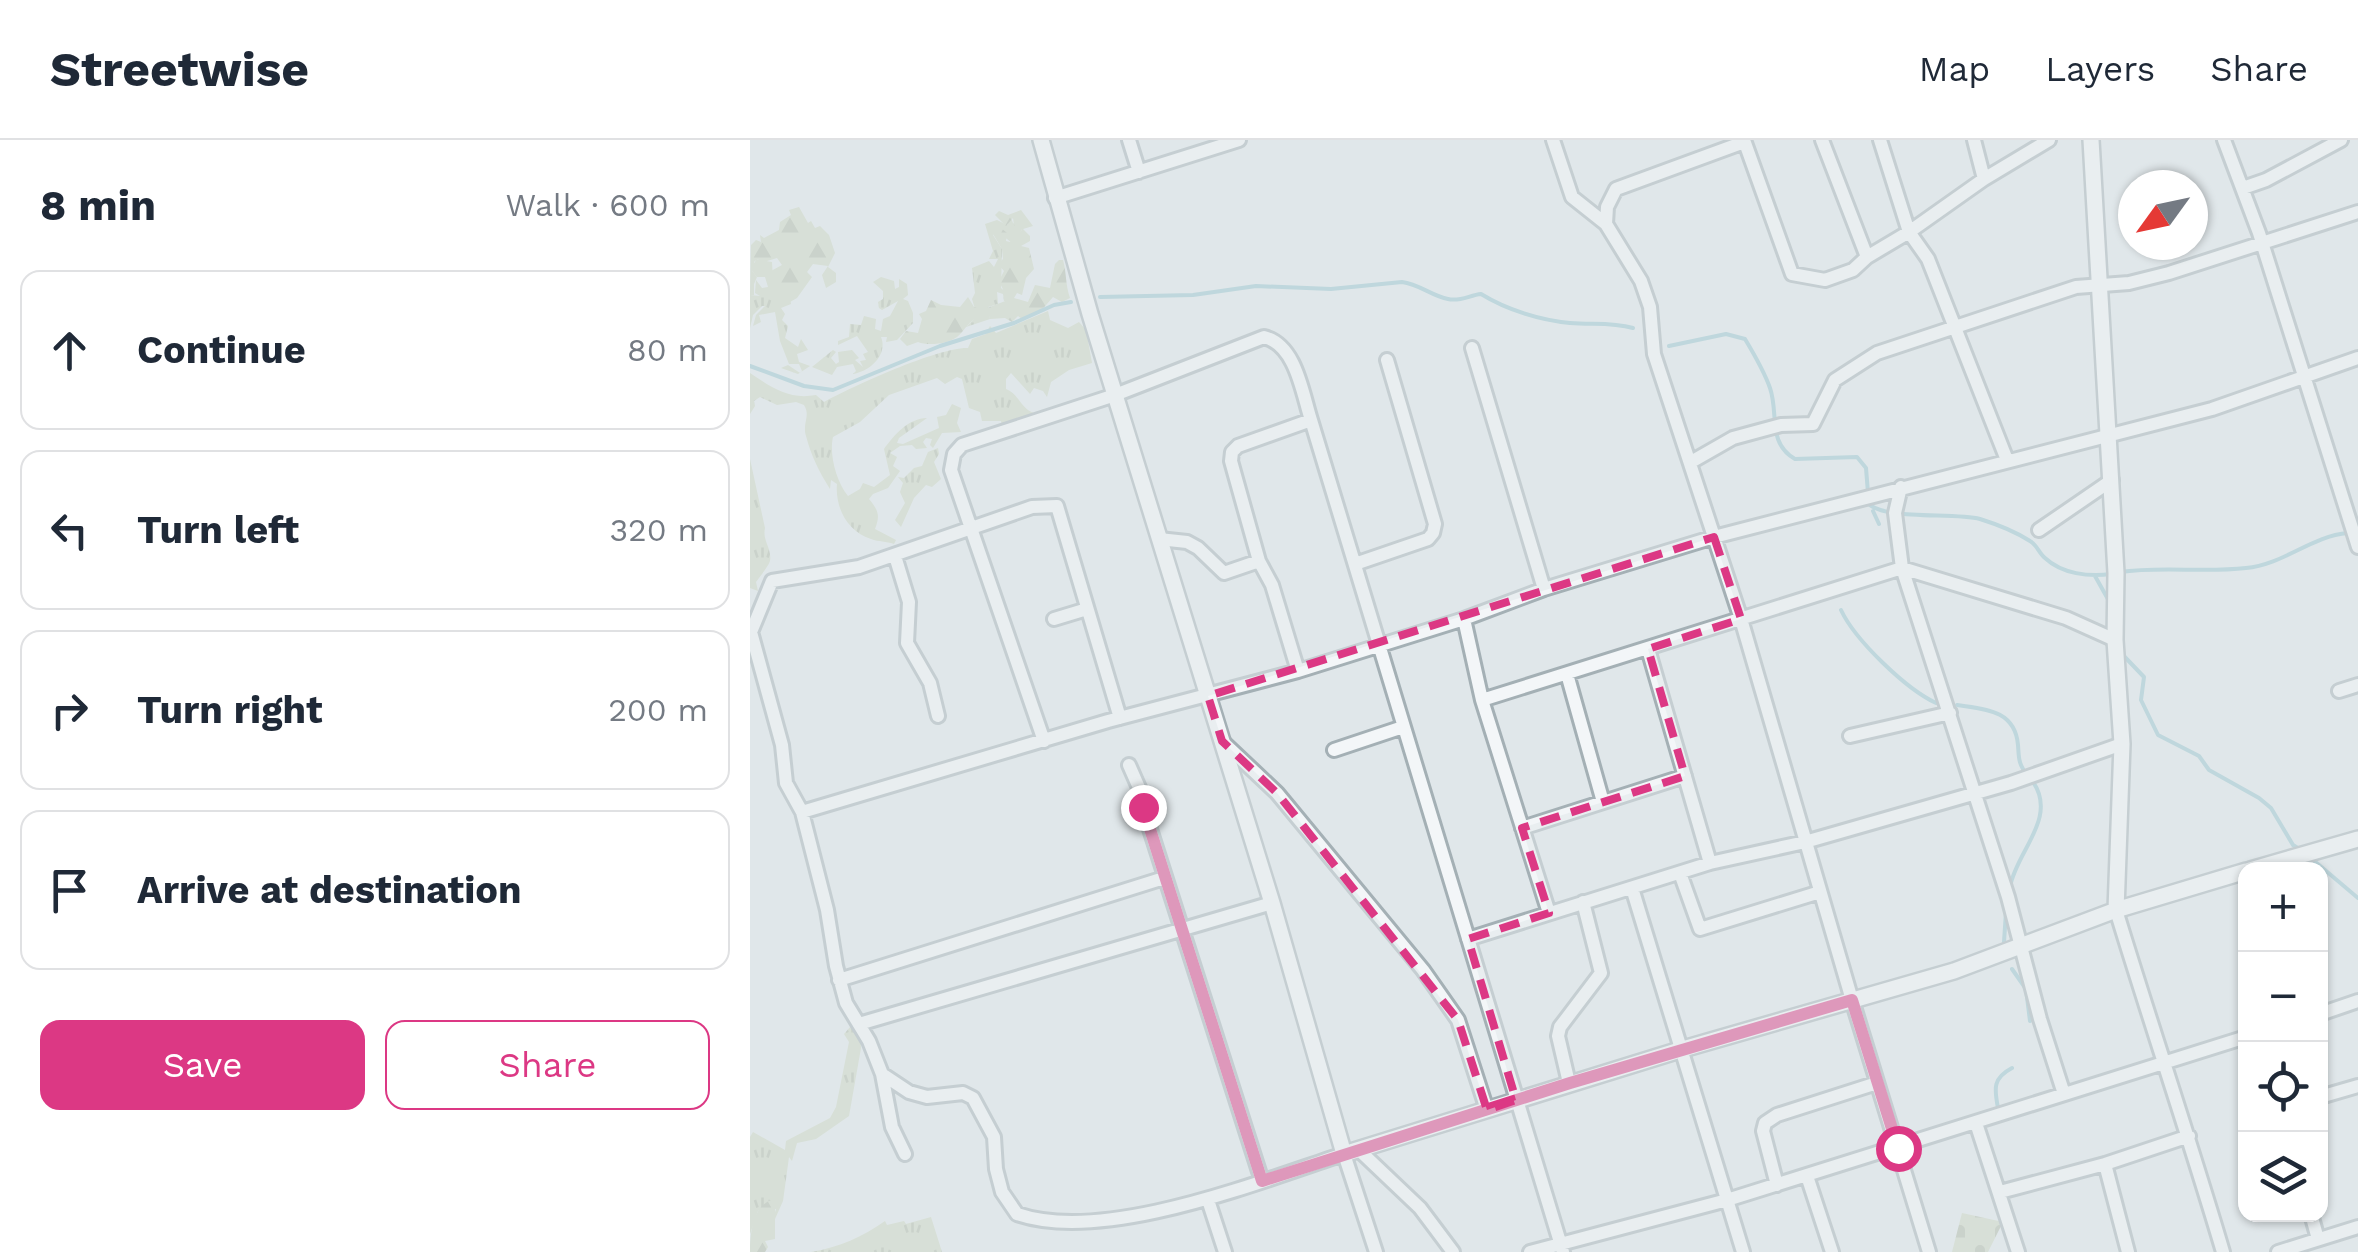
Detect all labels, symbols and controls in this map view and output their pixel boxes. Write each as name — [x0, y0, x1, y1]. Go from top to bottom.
text: Streetwise — [50, 41, 309, 98]
text: Map — [1919, 48, 1990, 90]
text: Layers — [2045, 48, 2155, 90]
text: Share — [2210, 48, 2308, 90]
north arrow — [2118, 170, 2208, 260]
text: 8 min — [40, 181, 156, 230]
text: Walk · 600 m — [505, 186, 710, 224]
icon: ahead — [42, 323, 97, 378]
text: Continue — [137, 328, 306, 372]
text: 80 m — [627, 331, 708, 369]
icon: left — [42, 503, 97, 558]
text: Turn left — [137, 508, 299, 552]
text: 320 m — [609, 511, 708, 549]
icon: right — [42, 683, 97, 738]
text: Turn right — [137, 688, 323, 732]
text: 200 m — [608, 691, 708, 729]
route end — [1121, 785, 1167, 831]
map controls — [2238, 862, 2328, 1222]
button: + — [2238, 862, 2328, 952]
icon: arrive — [42, 863, 97, 918]
text: Arrive at destination — [137, 868, 522, 912]
button: − — [2238, 952, 2328, 1042]
button: Save — [40, 1020, 365, 1110]
button: Share — [385, 1020, 710, 1110]
button: locate — [2238, 1042, 2328, 1132]
route start — [1876, 1126, 1922, 1172]
button: layers — [2238, 1132, 2328, 1222]

